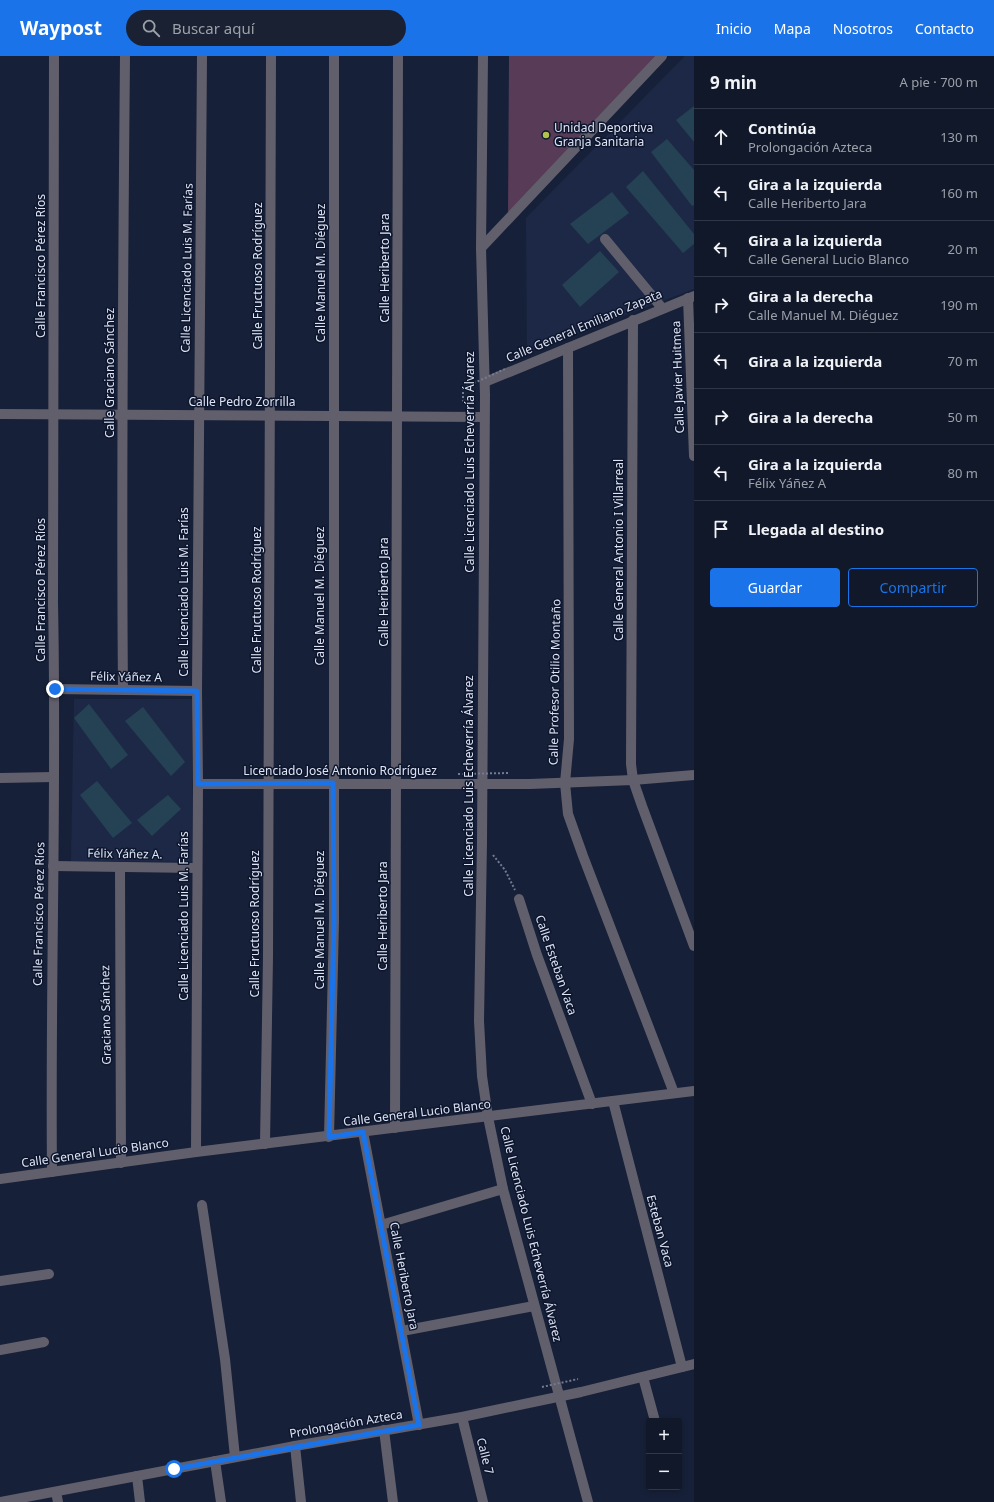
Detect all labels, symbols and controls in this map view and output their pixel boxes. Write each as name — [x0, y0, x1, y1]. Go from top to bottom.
search box — [126, 10, 406, 46]
text: Waypost — [20, 15, 102, 41]
icon: search — [140, 17, 162, 39]
text: Buscar aquí — [172, 18, 255, 38]
text: Inicio — [716, 19, 752, 38]
text: Mapa — [774, 19, 811, 38]
text: Nosotros — [833, 19, 893, 38]
text: Contacto — [915, 19, 974, 38]
text: 9 min — [710, 71, 757, 94]
text: A pie · 700 m — [900, 73, 978, 91]
text: Continúa — [748, 118, 816, 138]
place label: Unidad Deportiva Granja Sanitaria — [554, 119, 653, 150]
icon: ahead — [710, 126, 732, 148]
text: 130 m — [940, 128, 978, 146]
marker: Unidad Deportiva Granja Sanitaria — [541, 130, 551, 140]
text: Prolongación Azteca — [748, 138, 872, 156]
text: Gira a la izquierda — [748, 174, 882, 194]
icon: left — [710, 182, 732, 204]
street label: Calle Licenciado Luis M. Farías — [177, 183, 196, 353]
text: 160 m — [940, 184, 978, 202]
street label: Calle Francisco Pérez Ríos — [32, 194, 49, 338]
text: Calle Heriberto Jara — [748, 194, 867, 212]
street label: Calle Fructuoso Rodríguez — [249, 202, 266, 350]
street label: Calle Manuel M. Diéguez — [312, 203, 329, 342]
street label: Calle Heriberto Jara — [376, 213, 393, 323]
text: Gira a la izquierda — [748, 230, 882, 250]
icon: left — [710, 238, 732, 260]
text: 20 m — [948, 240, 978, 258]
text: Calle General Lucio Blanco — [748, 250, 909, 268]
street label: Calle General Emiliano Zapata — [503, 285, 665, 366]
text: Gira a la derecha — [748, 286, 873, 306]
icon: right — [710, 294, 732, 316]
text: 190 m — [940, 296, 978, 314]
text: Calle Manuel M. Diéguez — [748, 306, 898, 324]
street label: Calle Graciano Sánchez — [101, 308, 118, 438]
street label: Calle Javier Huitmea — [667, 320, 688, 434]
icon: left — [710, 350, 732, 372]
street label: Calle Licenciado Luis Echeverría Álvarez — [461, 351, 478, 573]
text: Gira a la izquierda — [748, 351, 882, 371]
text: 70 m — [948, 352, 978, 370]
street label: Calle Pedro Zorrilla — [189, 393, 295, 410]
icon: right — [710, 406, 732, 428]
text: Gira a la derecha — [748, 407, 873, 427]
text: 50 m — [948, 408, 978, 426]
text: Gira a la izquierda — [748, 454, 882, 474]
street label: Calle General Antonio I Villarreal — [610, 459, 627, 641]
icon: left — [710, 462, 732, 484]
text: 80 m — [948, 464, 978, 482]
text: Félix Yáñez A — [748, 474, 826, 492]
street label: Calle Licenciado Luis M. Farías — [175, 507, 192, 677]
street label: Calle Francisco Pérez Ríos — [32, 518, 49, 662]
icon: arrive — [710, 518, 732, 540]
text: Llegada al destino — [748, 519, 884, 539]
street label: Calle Fructuoso Rodríguez — [248, 526, 265, 674]
street label: Calle Manuel M. Diéguez — [311, 526, 328, 665]
street label: Calle Heriberto Jara — [375, 537, 392, 647]
button: Guardar — [710, 568, 840, 607]
button: Compartir — [848, 568, 978, 607]
street label: Calle Profesor Otilio Montaño — [545, 599, 564, 765]
street label: Félix Yáñez A — [90, 667, 163, 686]
street label: Calle Licenciado Luis Echeverría Álvarez — [460, 675, 477, 897]
route end — [46, 680, 64, 698]
street label: Licenciado José Antonio Rodríguez — [243, 762, 437, 779]
street label: Calle Licenciado Luis M. Farías — [175, 831, 192, 1001]
street label: Calle Francisco Pérez Ríos — [29, 842, 48, 986]
street label: Félix Yáñez A. — [87, 844, 163, 863]
street label: Calle Fructuoso Rodríguez — [246, 850, 263, 998]
street label: Calle Manuel M. Diéguez — [311, 850, 328, 989]
street label: Calle Heriberto Jara — [374, 861, 391, 971]
street label: Calle Esteban Vaca — [531, 913, 582, 1017]
street label: Graciano Sánchez — [96, 965, 115, 1065]
street label: Calle General Lucio Blanco — [342, 1095, 492, 1130]
street label: Calle Licenciado Luis Echeverría Álvarez — [496, 1124, 567, 1344]
street label: Calle General Lucio Blanco — [20, 1134, 170, 1171]
street label: Esteban Vaca — [643, 1193, 678, 1269]
street label: Calle Heriberto Jara — [386, 1221, 423, 1331]
street label: Prolongación Azteca — [288, 1405, 404, 1442]
map controls — [646, 1418, 682, 1490]
button: + — [646, 1418, 682, 1454]
street label: Calle 7 — [473, 1436, 498, 1476]
button: − — [646, 1454, 682, 1490]
route start — [165, 1460, 183, 1478]

